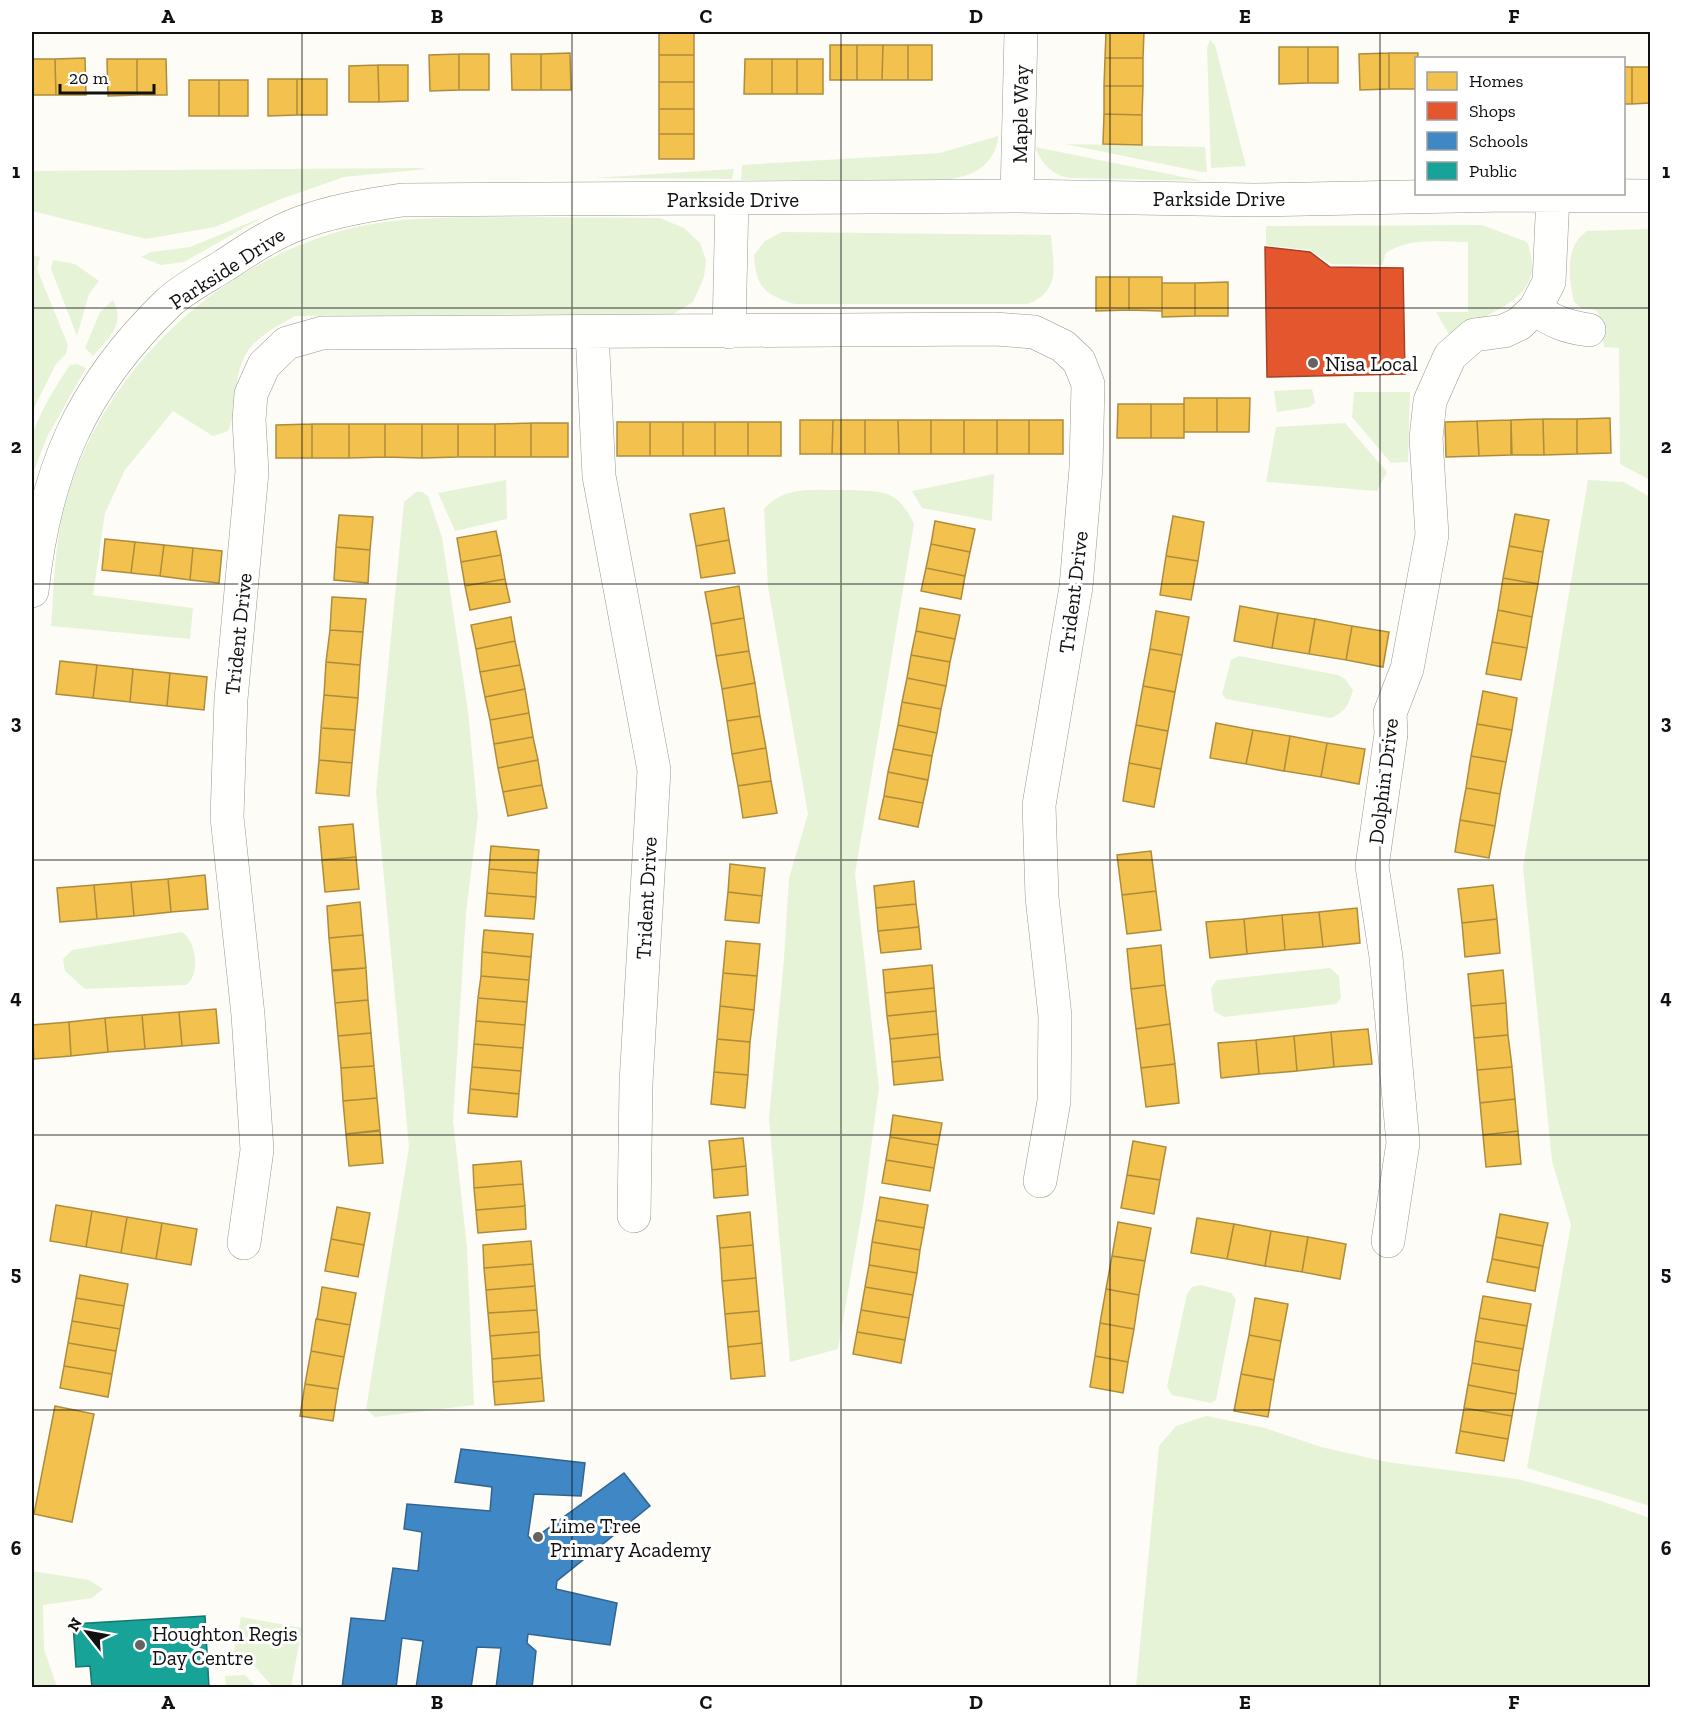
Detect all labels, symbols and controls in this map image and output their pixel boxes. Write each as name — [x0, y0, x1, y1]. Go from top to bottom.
text: A — [161, 4, 175, 28]
text: B — [431, 4, 443, 28]
text: C — [700, 4, 713, 28]
text: D — [969, 4, 983, 28]
text: E — [1239, 4, 1251, 28]
text: F — [1508, 4, 1520, 28]
scale bar — [60, 57, 154, 95]
legend — [1415, 57, 1625, 195]
street label: Maple Way — [1007, 64, 1033, 164]
text: 20 m — [69, 67, 109, 89]
text: Homes — [1469, 70, 1523, 92]
text: Shops — [1469, 100, 1516, 122]
text: Schools — [1469, 130, 1528, 152]
text: 1 — [12, 159, 20, 183]
text: 1 — [1662, 159, 1670, 183]
text: Public — [1469, 160, 1517, 182]
street label: Parkside Drive — [1153, 186, 1285, 211]
street label: Parkside Drive — [667, 187, 799, 212]
street label: Parkside Drive — [165, 221, 289, 315]
place label: Nisa Local — [1325, 351, 1418, 376]
marker: Nisa Local — [1306, 356, 1320, 370]
text: 2 — [11, 434, 22, 458]
text: 2 — [1661, 434, 1672, 458]
street label: Trident Drive — [1053, 529, 1093, 654]
street label: Trident Drive — [219, 571, 257, 696]
text: 3 — [11, 710, 22, 734]
text: 3 — [1661, 710, 1672, 734]
street label: Dolphin Drive — [1363, 717, 1403, 845]
street label: Trident Drive — [630, 836, 662, 960]
text: 4 — [10, 985, 22, 1009]
text: 4 — [1660, 985, 1672, 1009]
text: 5 — [11, 1261, 21, 1285]
text: 5 — [1661, 1261, 1671, 1285]
place label: Lime Tree Primary Academy — [550, 1513, 711, 1562]
marker: Lime Tree Primary Academy — [531, 1530, 545, 1544]
text: 6 — [11, 1536, 22, 1560]
text: 6 — [1661, 1536, 1672, 1560]
north arrow — [57, 1602, 117, 1662]
text: N — [63, 1614, 86, 1635]
place label: Houghton Regis Day Centre — [152, 1621, 298, 1670]
marker: Houghton Regis Day Centre — [133, 1638, 147, 1652]
text: A — [161, 1690, 175, 1714]
text: B — [431, 1690, 443, 1714]
text: C — [700, 1690, 713, 1714]
text: D — [969, 1690, 983, 1714]
text: E — [1239, 1690, 1251, 1714]
text: F — [1508, 1690, 1520, 1714]

